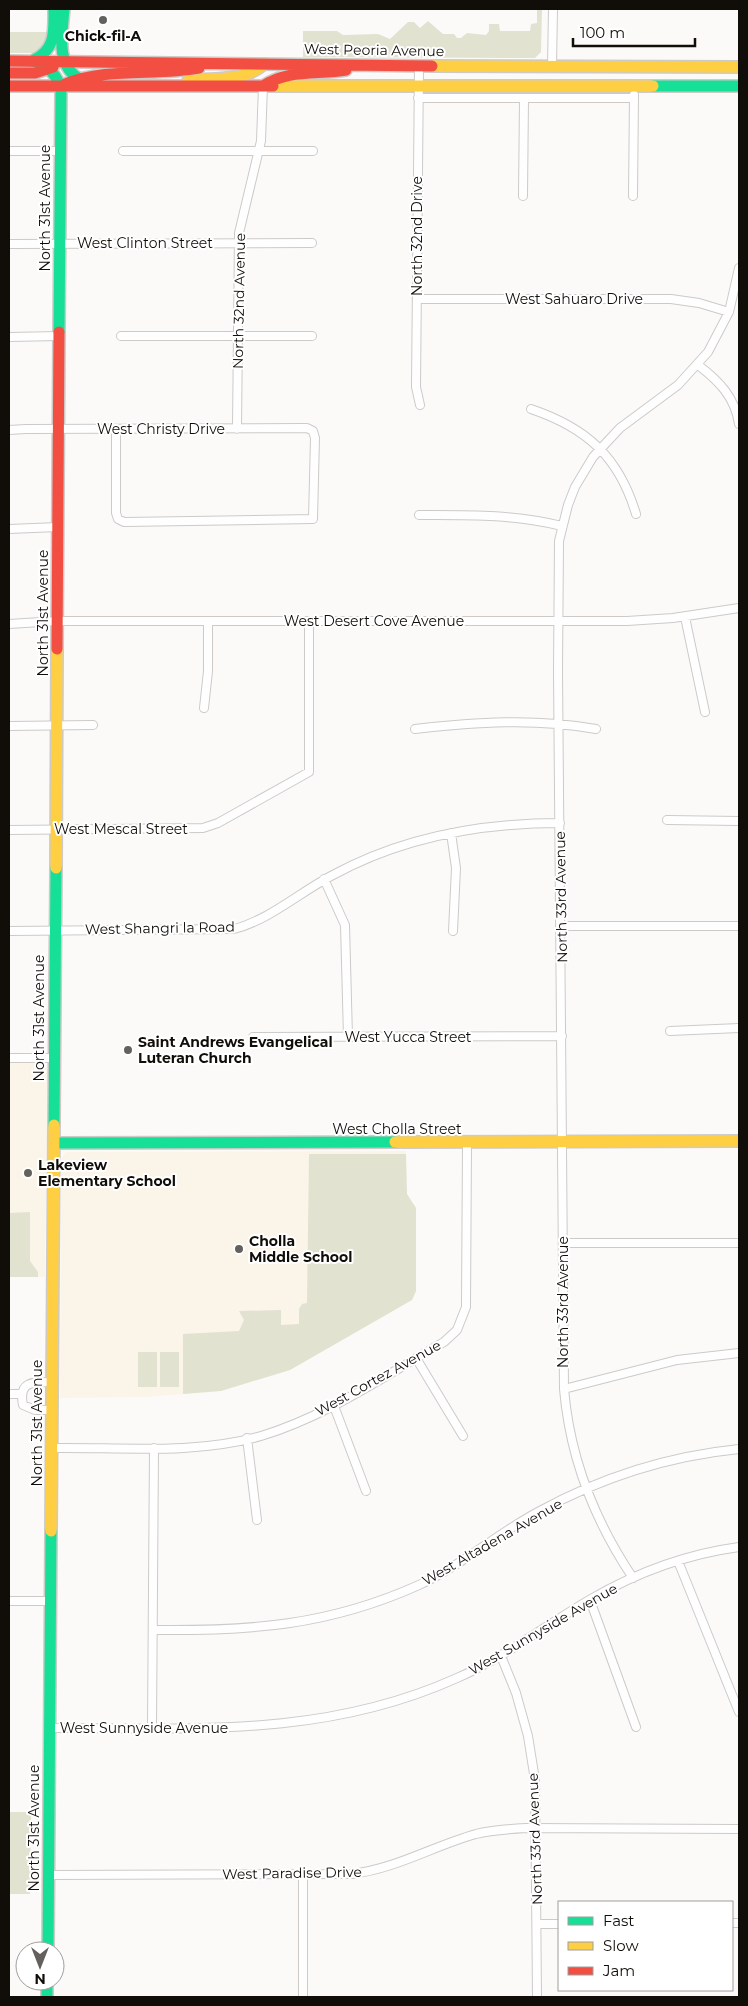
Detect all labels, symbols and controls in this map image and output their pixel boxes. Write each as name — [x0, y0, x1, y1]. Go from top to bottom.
marker: Chick-fil-A — [97, 14, 109, 26]
scale bar — [573, 15, 696, 47]
text: 100 m — [580, 23, 625, 42]
place label: Chick-fil-A — [65, 27, 141, 45]
street label: West Peoria Avenue — [304, 40, 444, 60]
street label: North 31st Avenue — [36, 145, 54, 271]
street label: North 32nd Drive — [408, 176, 426, 296]
street label: North 32nd Avenue — [229, 233, 249, 369]
street label: West Clinton Street — [77, 234, 213, 252]
street label: West Sahuaro Drive — [505, 290, 643, 308]
street label: West Christy Drive — [97, 420, 225, 438]
street label: North 31st Avenue — [34, 550, 52, 676]
street label: West Desert Cove Avenue — [284, 612, 464, 630]
street label: West Mescal Street — [54, 820, 188, 838]
street label: North 33rd Avenue — [551, 831, 571, 963]
street label: West Shangri la Road — [85, 918, 235, 938]
street label: North 31st Avenue — [30, 955, 48, 1081]
street label: West Yucca Street — [344, 1028, 472, 1046]
place label: Saint Andrews Evangelical Luteran Church — [138, 1033, 333, 1067]
marker: Saint Andrews Evangelical Luteran Church — [122, 1044, 134, 1056]
street label: West Cholla Street — [332, 1120, 462, 1138]
place label: Lakeview Elementary School — [38, 1156, 176, 1190]
marker: Lakeview Elementary School — [22, 1167, 34, 1179]
place label: Cholla Middle School — [249, 1232, 352, 1266]
street label: North 33rd Avenue — [554, 1236, 572, 1368]
marker: Cholla Middle School — [233, 1243, 245, 1255]
street label: West Cortez Avenue — [312, 1336, 444, 1420]
street label: North 31st Avenue — [28, 1360, 46, 1486]
street label: West Altadena Avenue — [419, 1494, 565, 1590]
street label: West Sunnyside Avenue — [465, 1579, 621, 1679]
street label: West Sunnyside Avenue — [60, 1719, 228, 1737]
street label: North 31st Avenue — [25, 1765, 43, 1891]
street label: North 33rd Avenue — [524, 1773, 546, 1905]
street label: West Paradise Drive — [222, 1863, 362, 1883]
legend — [558, 1901, 733, 1991]
text: Fast — [603, 1911, 634, 1930]
text: Slow — [603, 1936, 639, 1955]
north arrow — [15, 1941, 65, 1991]
text: Jam — [602, 1961, 635, 1980]
text: N — [34, 1970, 46, 1988]

